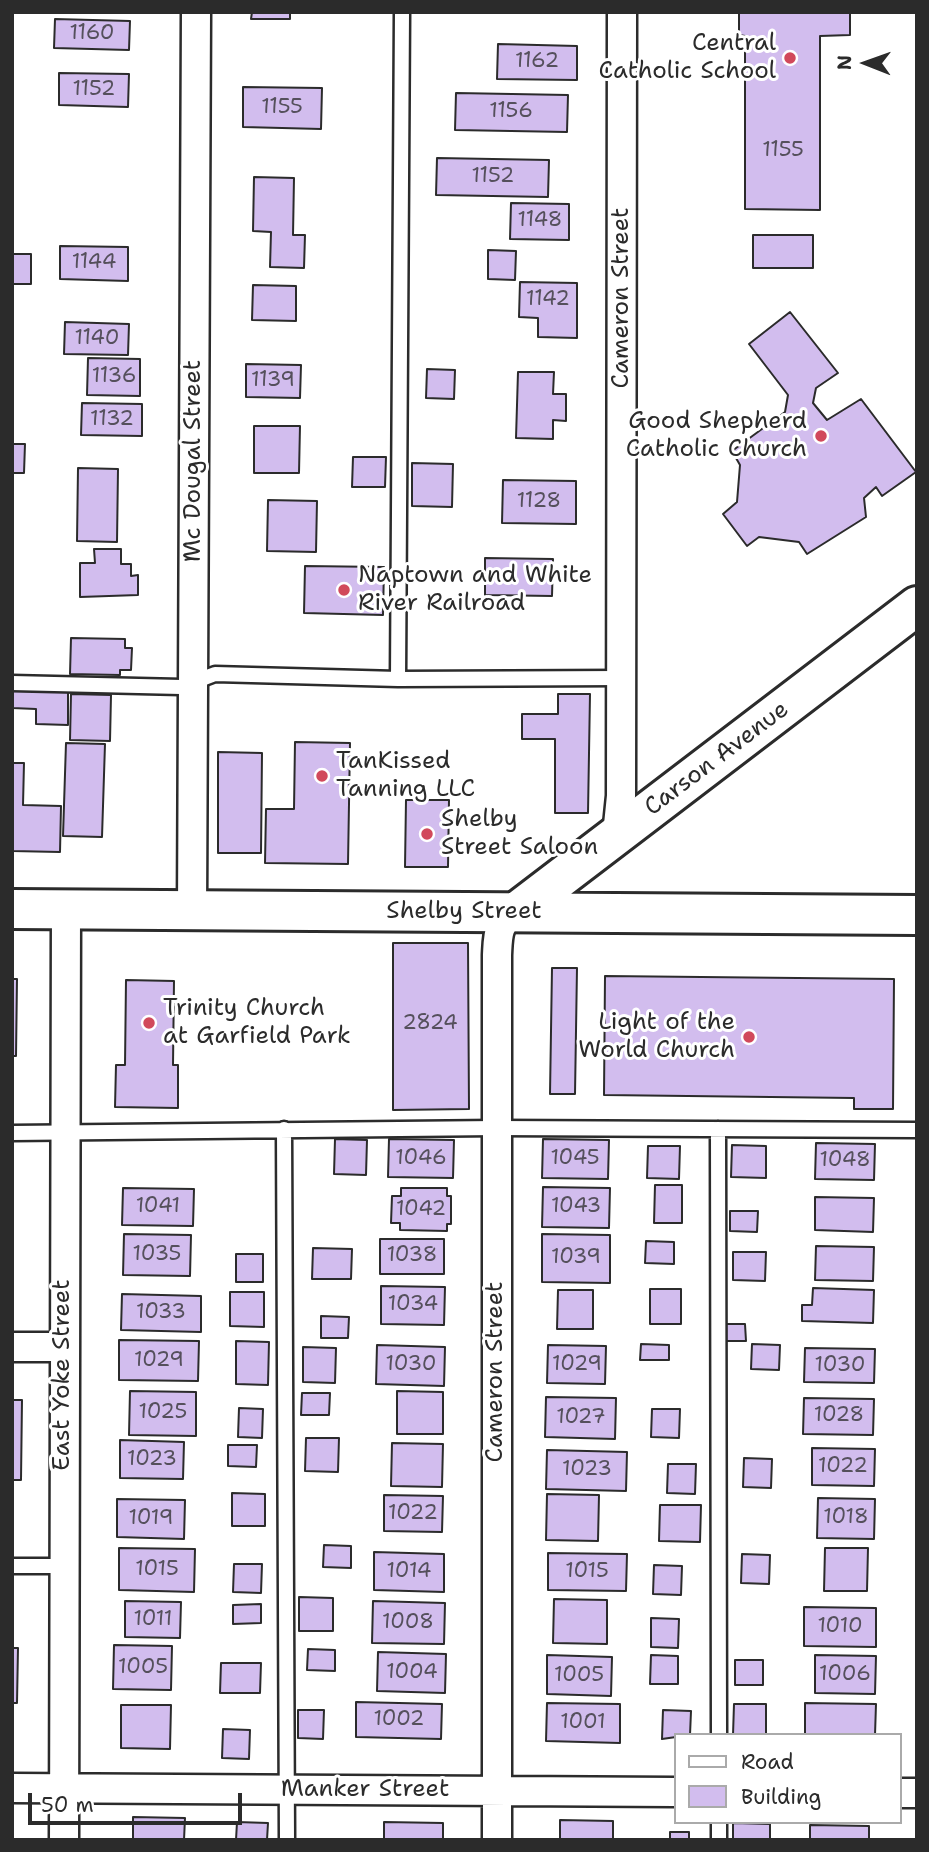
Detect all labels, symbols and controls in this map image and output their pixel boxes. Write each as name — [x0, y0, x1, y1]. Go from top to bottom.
house number: 1160 — [70, 21, 114, 47]
north arrow — [831, 28, 901, 98]
place label: Central Catholic School — [599, 30, 776, 86]
house number: 1162 — [515, 49, 559, 75]
marker: Central Catholic School — [782, 50, 798, 66]
text: N — [832, 55, 857, 70]
house number: 1152 — [73, 77, 115, 103]
house number: 1155 — [261, 95, 303, 121]
house number: 1156 — [489, 99, 533, 125]
house number: 1155 — [762, 138, 804, 164]
house number: 1152 — [472, 164, 514, 190]
street label: Cameron Street — [608, 207, 636, 389]
house number: 1148 — [518, 208, 562, 234]
house number: 1144 — [72, 250, 116, 276]
house number: 1142 — [526, 287, 570, 313]
house number: 1140 — [74, 326, 120, 352]
street label: Mc Dougal Street — [180, 360, 208, 562]
house number: 1136 — [92, 364, 136, 390]
house number: 1139 — [251, 368, 295, 394]
house number: 1132 — [90, 407, 134, 433]
place label: Good Shepherd Catholic Church — [626, 408, 807, 464]
marker: Good Shepherd Catholic Church — [813, 428, 829, 444]
house number: 1128 — [517, 489, 561, 515]
place label: Naptown and White River Railroad — [358, 562, 592, 618]
marker: Naptown and White River Railroad — [336, 582, 352, 598]
street label: Carson Avenue — [639, 695, 795, 823]
place label: TanKissed Tanning LLC — [336, 748, 475, 804]
marker: TanKissed Tanning LLC — [314, 768, 330, 784]
place label: Shelby Street Saloon — [441, 806, 598, 862]
marker: Shelby Street Saloon — [419, 826, 435, 842]
street label: Shelby Street — [386, 898, 542, 926]
place label: Trinity Church at Garfield Park — [163, 995, 351, 1051]
place label: Light of the World Church — [578, 1009, 735, 1065]
house number: 2824 — [402, 1011, 458, 1037]
marker: Trinity Church at Garfield Park — [141, 1015, 157, 1031]
marker: Light of the World Church — [741, 1029, 757, 1045]
house number: 1046 — [395, 1146, 447, 1172]
house number: 1045 — [550, 1146, 600, 1172]
house number: 1048 — [819, 1148, 871, 1174]
house number: 1041 — [136, 1194, 180, 1220]
house number: 1043 — [551, 1194, 601, 1220]
house number: 1042 — [396, 1197, 446, 1223]
house number: 1035 — [133, 1242, 181, 1268]
house number: 1038 — [387, 1243, 437, 1269]
house number: 1039 — [551, 1245, 601, 1271]
street label: East Yoke Street — [49, 1279, 77, 1471]
street label: Cameron Street — [482, 1281, 510, 1463]
house number: 1034 — [388, 1292, 438, 1318]
house number: 1033 — [136, 1300, 186, 1326]
house number: 1029 — [134, 1348, 184, 1374]
house number: 1030 — [386, 1352, 436, 1378]
house number: 1029 — [552, 1352, 602, 1378]
house number: 1030 — [815, 1353, 865, 1379]
house number: 1025 — [139, 1400, 187, 1426]
house number: 1028 — [814, 1403, 864, 1429]
house number: 1027 — [556, 1405, 606, 1431]
house number: 1023 — [127, 1447, 177, 1473]
house number: 1022 — [818, 1454, 868, 1480]
house number: 1023 — [562, 1457, 612, 1483]
house number: 1022 — [388, 1501, 438, 1527]
house number: 1018 — [823, 1505, 869, 1531]
house number: 1019 — [129, 1506, 173, 1532]
house number: 1015 — [135, 1557, 179, 1583]
house number: 1014 — [387, 1559, 431, 1585]
house number: 1015 — [565, 1559, 609, 1585]
house number: 1011 — [133, 1607, 173, 1633]
house number: 1008 — [382, 1610, 434, 1636]
house number: 1010 — [817, 1614, 863, 1640]
house number: 1005 — [118, 1655, 168, 1681]
house number: 1004 — [386, 1660, 438, 1686]
house number: 1006 — [819, 1662, 871, 1688]
house number: 1005 — [554, 1663, 604, 1689]
house number: 1002 — [374, 1707, 424, 1733]
house number: 1001 — [560, 1710, 606, 1736]
legend — [674, 1733, 901, 1824]
text: Road — [741, 1748, 794, 1776]
street label: Manker Street — [281, 1776, 449, 1804]
scale bar — [32, 1778, 245, 1822]
text: Building — [741, 1783, 821, 1811]
text: 50 m — [41, 1791, 94, 1819]

